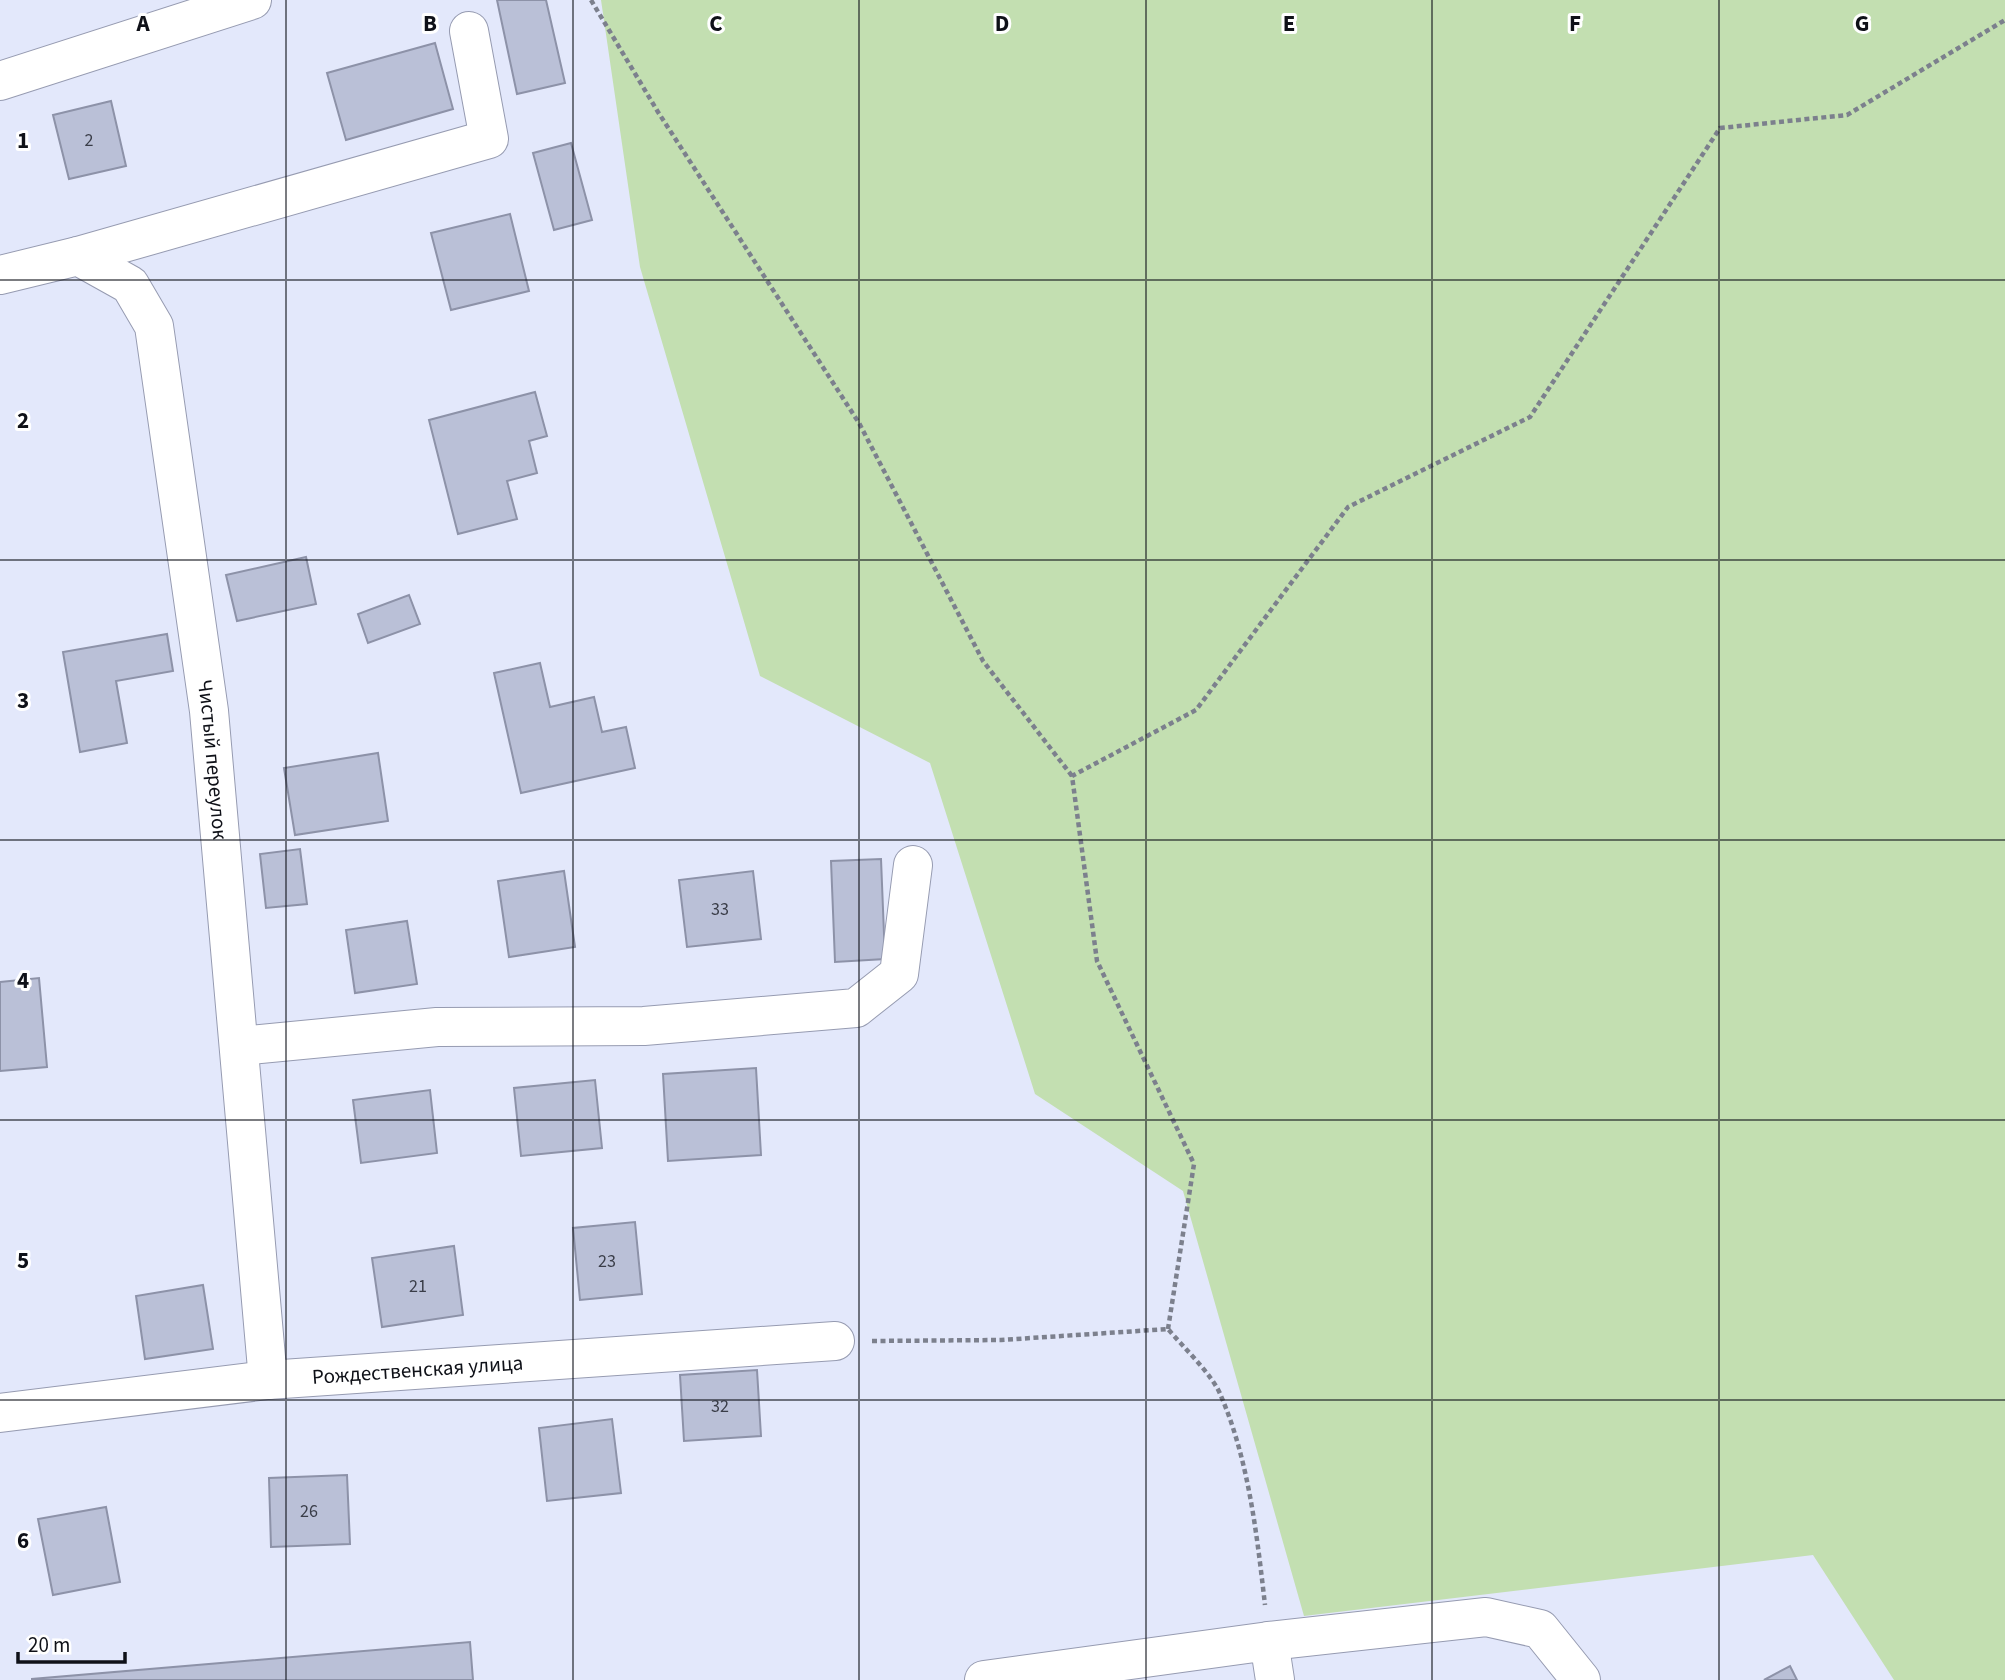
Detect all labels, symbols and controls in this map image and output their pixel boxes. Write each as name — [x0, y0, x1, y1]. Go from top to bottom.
text: A — [135, 7, 150, 40]
text: B — [423, 7, 437, 40]
text: C — [709, 7, 723, 40]
text: D — [995, 7, 1009, 40]
text: E — [1283, 7, 1295, 40]
text: F — [1569, 7, 1581, 40]
text: G — [1855, 7, 1869, 40]
text: 1 — [17, 124, 29, 157]
house number: 2 — [85, 128, 94, 153]
text: 2 — [17, 404, 29, 437]
street label: Чистый переулок — [190, 678, 235, 841]
text: 3 — [17, 684, 29, 717]
house number: 33 — [711, 897, 729, 922]
text: 4 — [17, 964, 29, 997]
text: 5 — [17, 1244, 29, 1277]
house number: 23 — [598, 1249, 616, 1274]
house number: 21 — [409, 1274, 427, 1299]
street label: Рождественская улица — [311, 1347, 524, 1392]
house number: 32 — [711, 1394, 729, 1419]
house number: 26 — [300, 1499, 318, 1524]
text: 6 — [17, 1524, 29, 1557]
scale bar — [18, 1620, 124, 1664]
text: 20 m — [28, 1630, 70, 1660]

